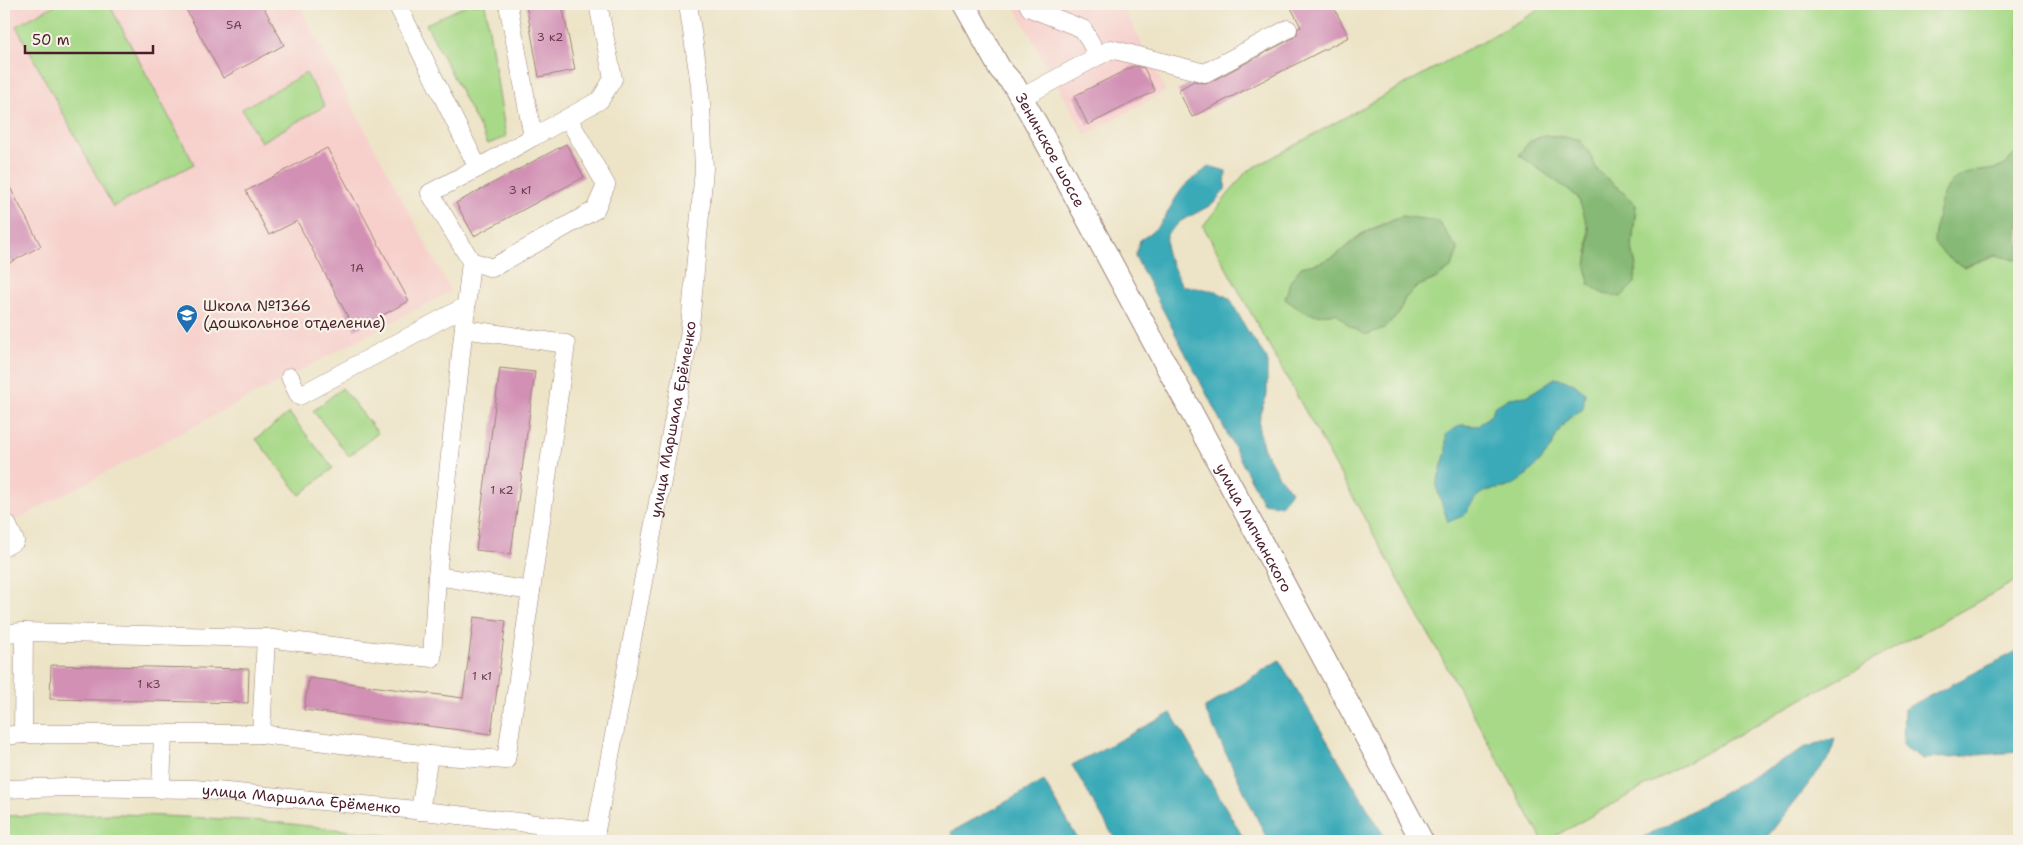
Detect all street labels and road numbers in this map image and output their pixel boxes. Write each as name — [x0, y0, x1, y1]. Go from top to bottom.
street label: Зенинское шоссе — [1011, 89, 1089, 211]
street label: улица Маршала Ерёменко — [645, 320, 700, 519]
street label: улица Липчанского — [1211, 460, 1296, 596]
street label: улица Маршала Ерёменко — [201, 780, 402, 818]

